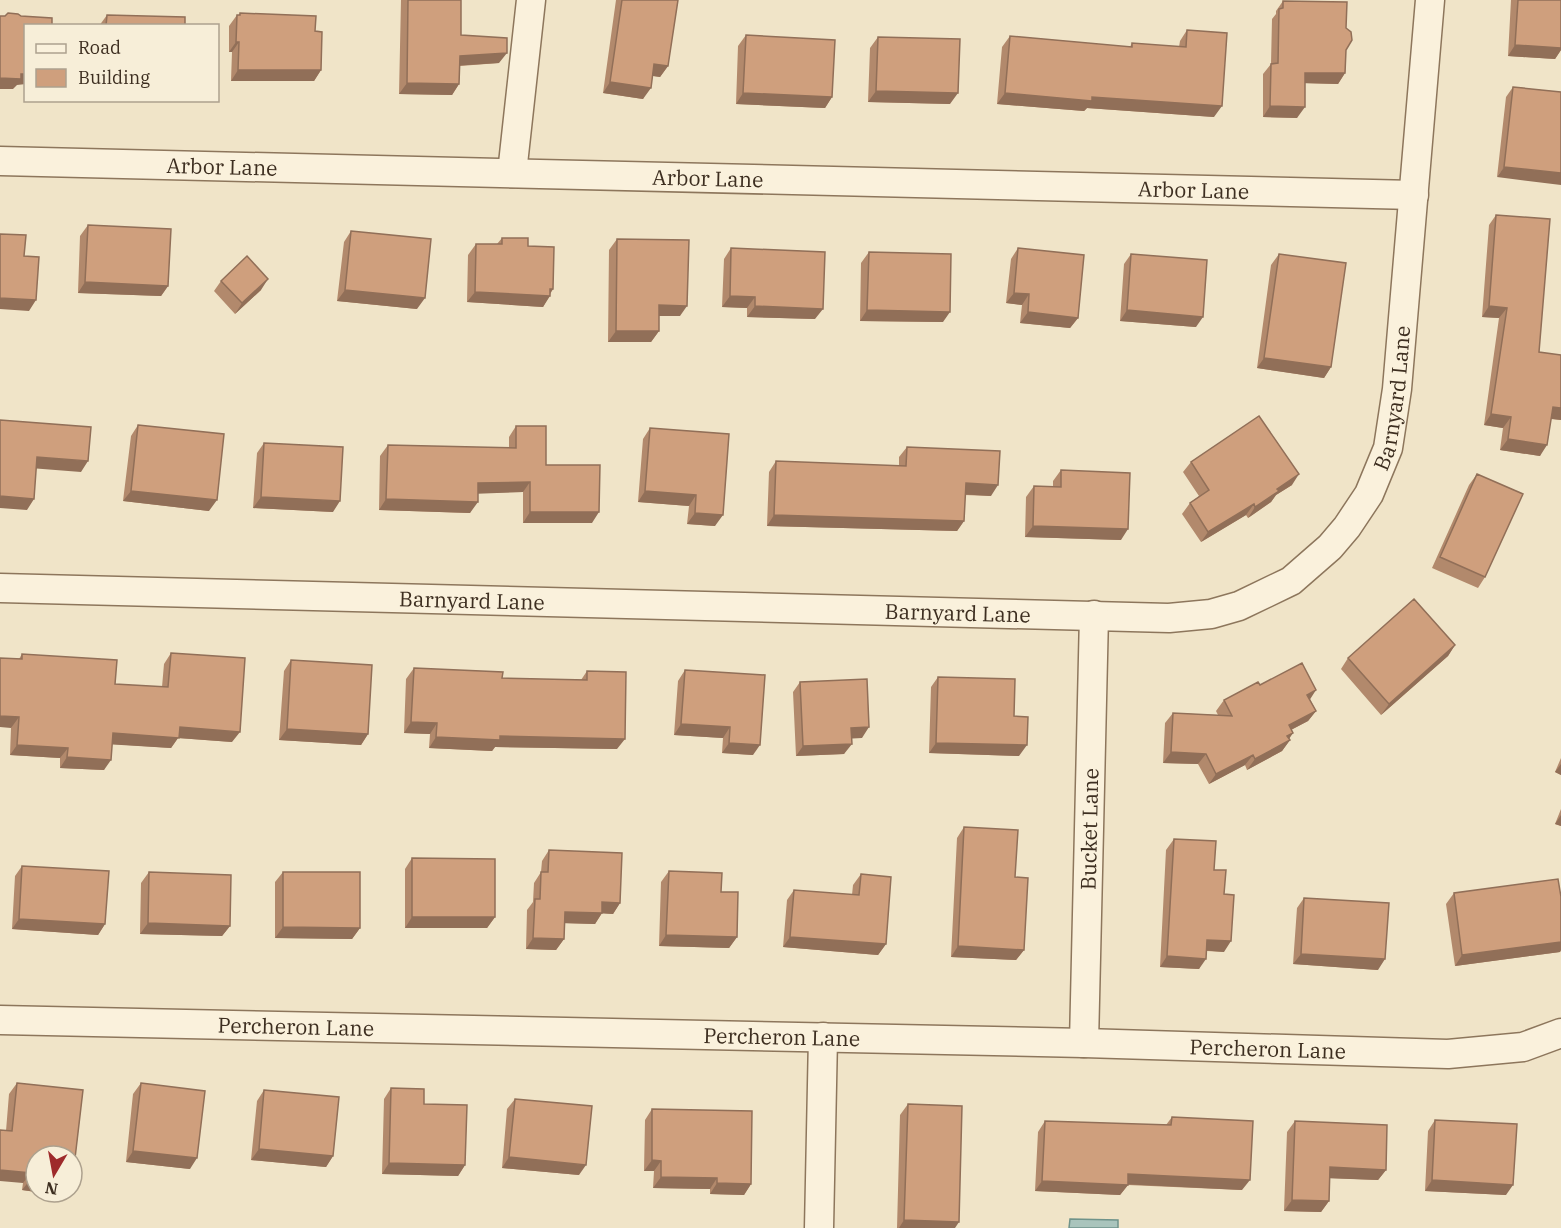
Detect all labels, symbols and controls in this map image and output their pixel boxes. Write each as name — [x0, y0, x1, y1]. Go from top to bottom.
legend — [24, 24, 219, 102]
text: Road — [78, 36, 121, 59]
text: Building — [78, 66, 150, 89]
street label: Arbor Lane — [166, 151, 278, 182]
street label: Arbor Lane — [652, 163, 764, 193]
street label: Arbor Lane — [1138, 174, 1250, 205]
street label: Barnyard Lane — [1366, 325, 1416, 474]
street label: Barnyard Lane — [398, 584, 545, 616]
street label: Barnyard Lane — [884, 597, 1031, 628]
street label: Bucket Lane — [1074, 768, 1104, 890]
street label: Percheron Lane — [217, 1011, 375, 1042]
street label: Percheron Lane — [703, 1021, 860, 1052]
street label: Percheron Lane — [1189, 1032, 1346, 1065]
north arrow — [24, 1144, 84, 1204]
text: N — [43, 1178, 59, 1200]

